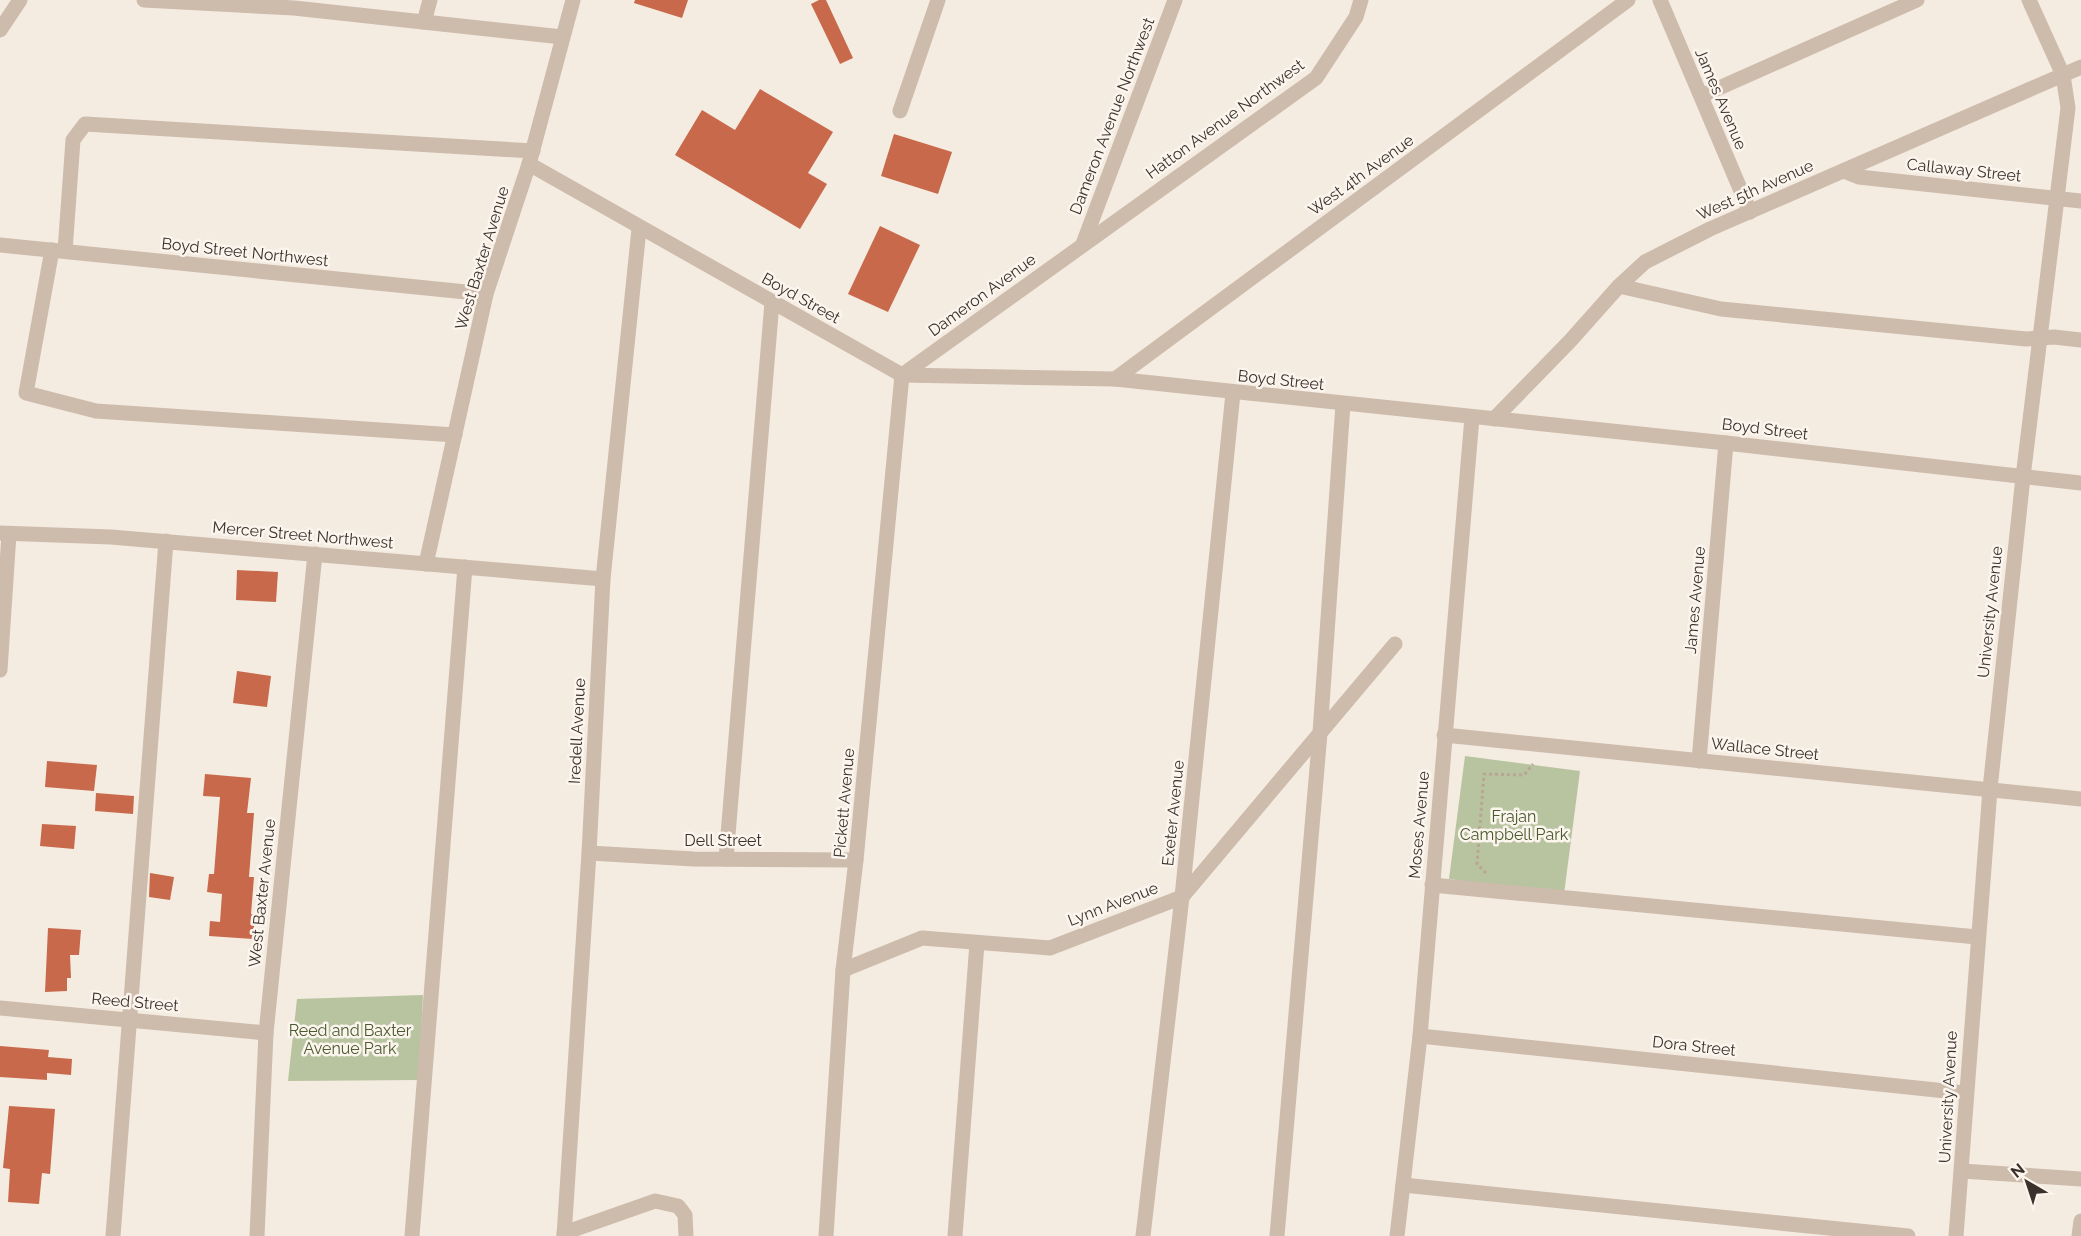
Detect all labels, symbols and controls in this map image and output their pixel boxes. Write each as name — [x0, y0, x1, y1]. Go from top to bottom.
street label: Dameron Avenue Northwest — [1066, 14, 1159, 217]
street label: James Avenue — [1691, 46, 1751, 152]
street label: Hatton Avenue Northwest — [1142, 55, 1308, 183]
street label: West 4th Avenue — [1305, 130, 1417, 220]
street label: Callaway Street — [1906, 155, 2023, 186]
street label: West 5th Avenue — [1694, 156, 1816, 224]
street label: West Baxter Avenue — [451, 184, 513, 332]
street label: Boyd Street Northwest — [161, 234, 330, 270]
street label: Dameron Avenue — [925, 250, 1039, 340]
street label: Boyd Street — [758, 269, 844, 328]
street label: Boyd Street — [1237, 366, 1326, 394]
street label: Boyd Street — [1721, 414, 1810, 444]
street label: Mercer Street Northwest — [212, 518, 395, 552]
street label: James Avenue — [1681, 545, 1709, 655]
street label: University Avenue — [1974, 545, 2006, 679]
street label: Iredell Avenue — [565, 678, 589, 784]
street label: Wallace Street — [1710, 734, 1821, 764]
street label: Pickett Avenue — [830, 747, 858, 859]
street label: Exeter Avenue — [1158, 759, 1188, 867]
street label: Moses Avenue — [1405, 770, 1433, 880]
park label: Frajan Campbell Park — [1460, 807, 1569, 844]
street label: West Baxter Avenue — [245, 818, 279, 968]
street label: Dell Street — [684, 831, 762, 850]
street label: Lynn Avenue — [1065, 878, 1161, 930]
street label: Reed Street — [91, 989, 180, 1015]
park label: Reed and Baxter Avenue Park — [289, 1021, 412, 1058]
street label: University Avenue — [1935, 1030, 1961, 1164]
street label: Dora Street — [1651, 1032, 1737, 1060]
north arrow — [1997, 1152, 2057, 1212]
text: N — [2007, 1160, 2029, 1182]

